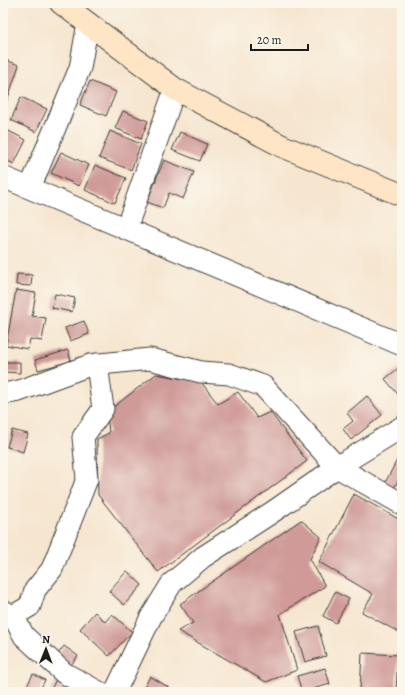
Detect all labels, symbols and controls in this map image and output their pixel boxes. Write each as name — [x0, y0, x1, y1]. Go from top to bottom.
scale bar — [251, 26, 308, 52]
text: 20 m — [257, 32, 281, 48]
north arrow — [26, 629, 66, 669]
text: N — [42, 632, 50, 647]

